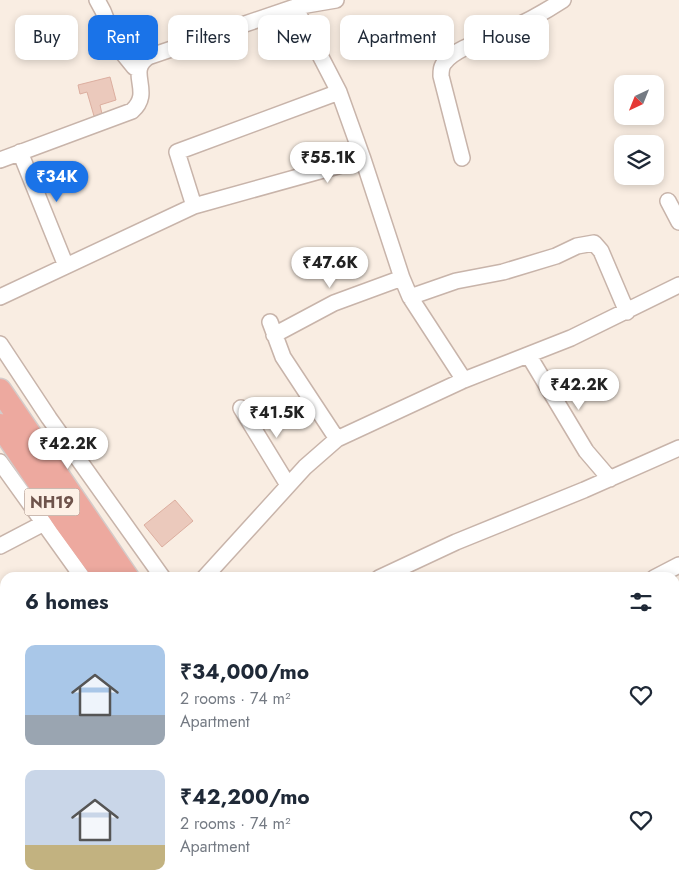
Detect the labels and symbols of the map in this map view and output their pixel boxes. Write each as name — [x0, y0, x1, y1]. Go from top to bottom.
north arrow — [614, 75, 664, 125]
pin: ₹55.1K — [287, 142, 369, 184]
pin: ₹34K — [27, 160, 87, 203]
pin: ₹47.6K — [289, 246, 371, 289]
pin: ₹42.2K — [538, 368, 620, 411]
pin: ₹41.5K — [236, 396, 318, 439]
pin: ₹42.2K — [27, 428, 109, 470]
road number: NH19 — [24, 488, 80, 516]

